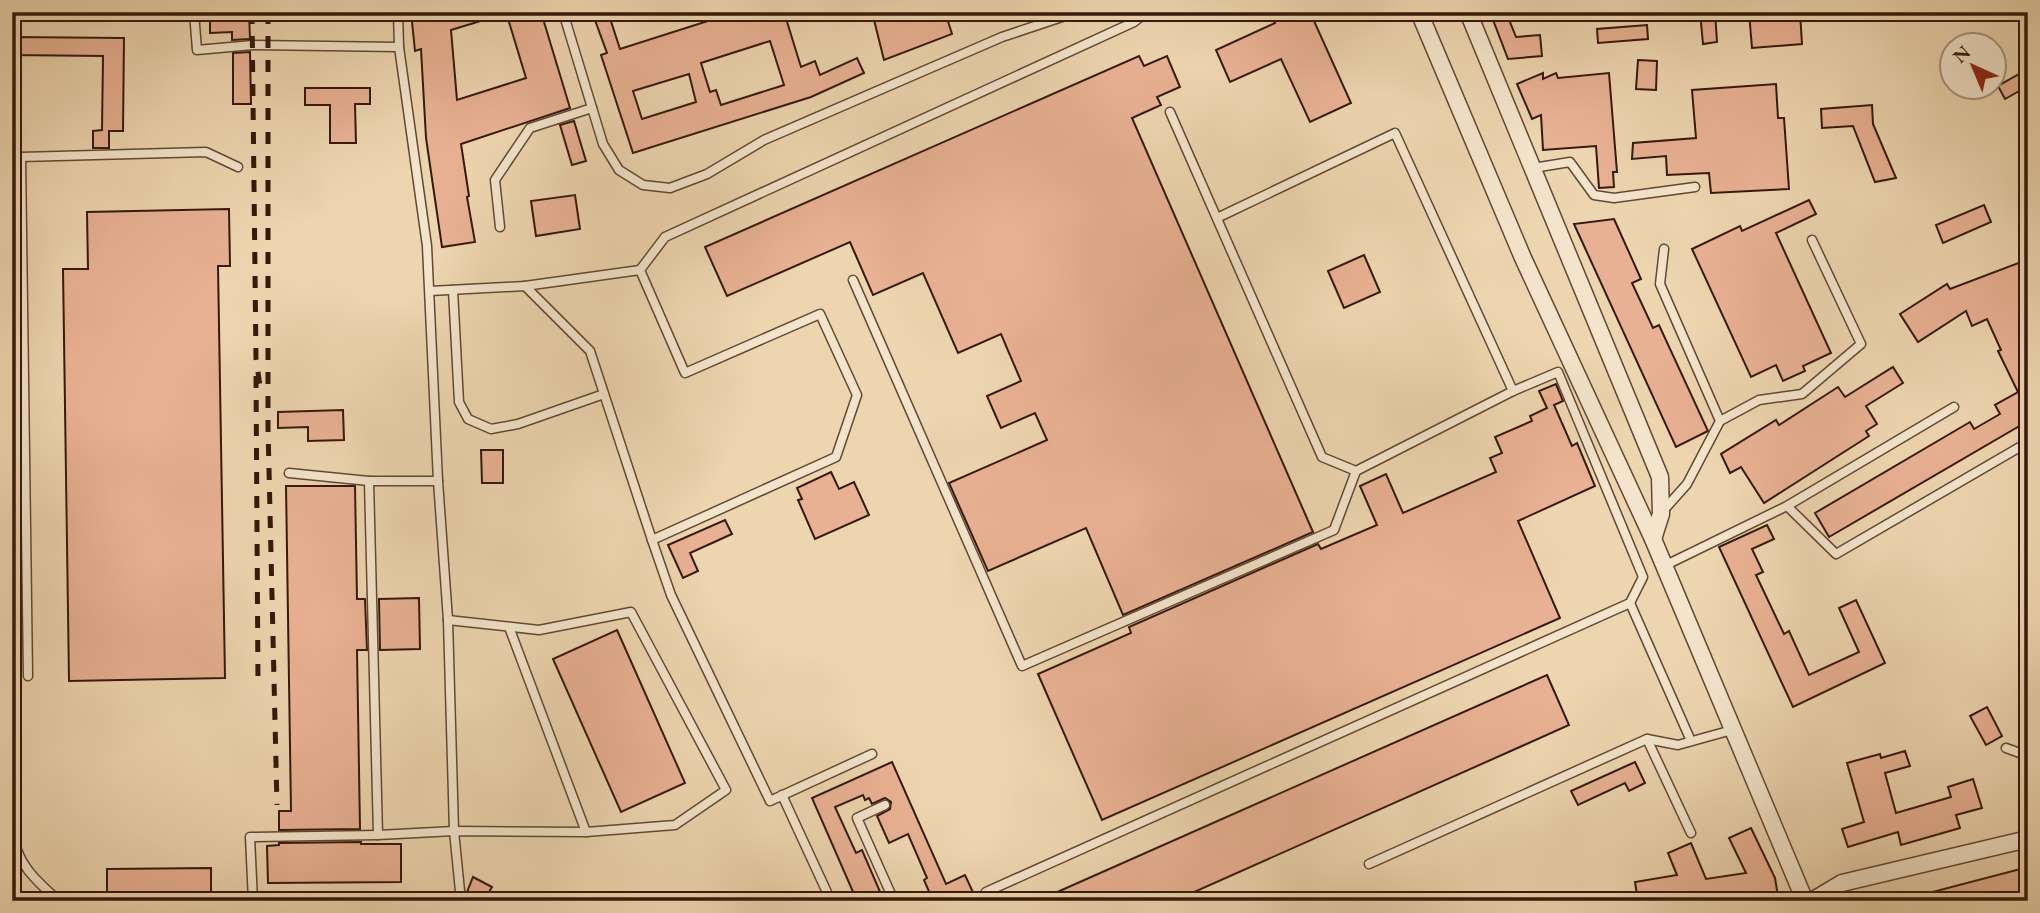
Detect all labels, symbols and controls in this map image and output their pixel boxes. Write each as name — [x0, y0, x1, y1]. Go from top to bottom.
north arrow — [1938, 32, 2008, 102]
text: N — [1947, 39, 1976, 68]

